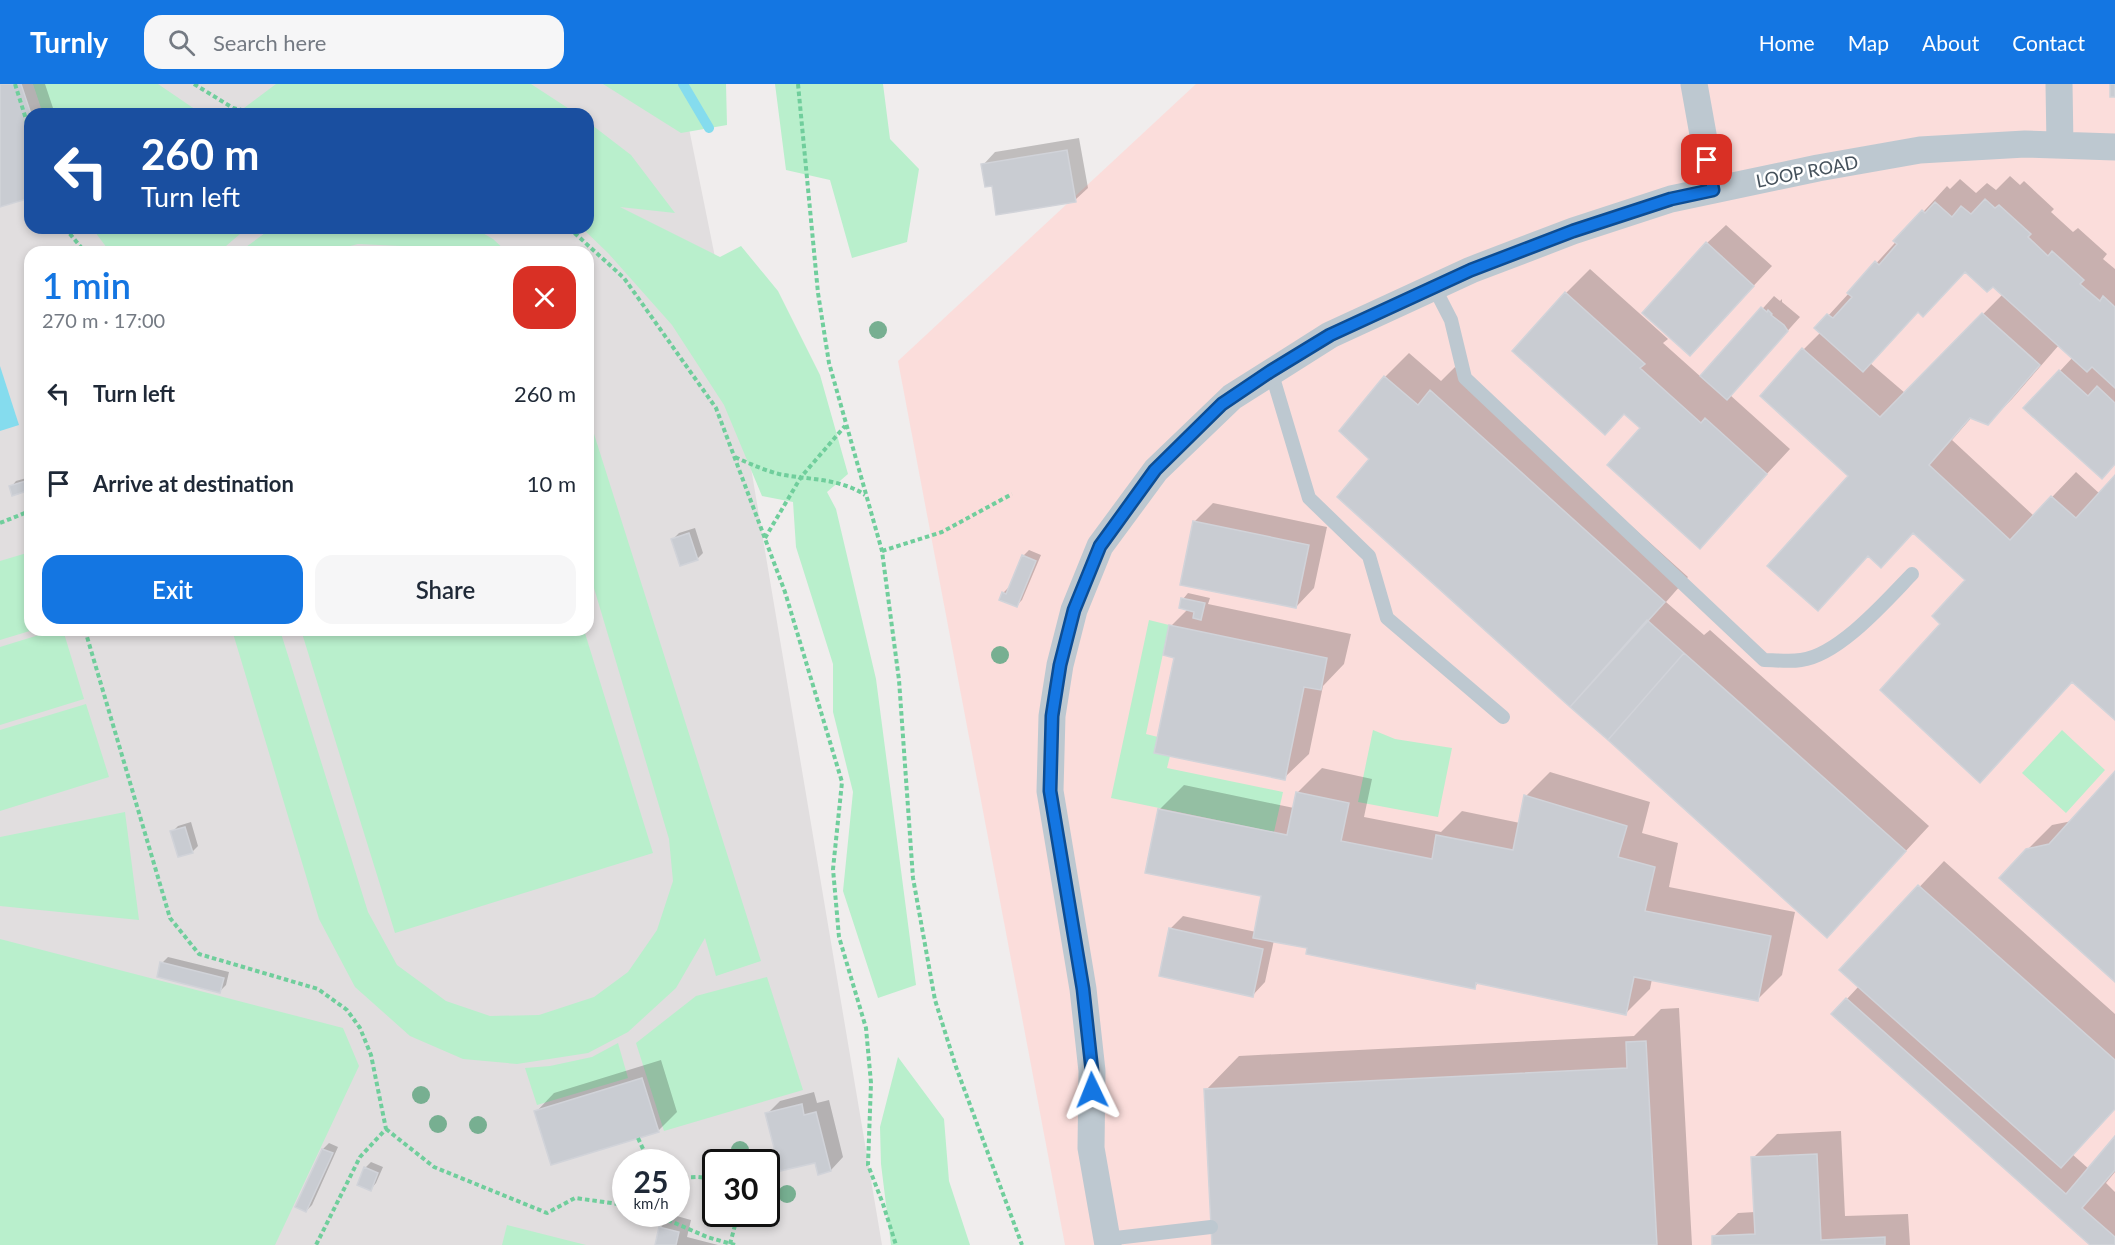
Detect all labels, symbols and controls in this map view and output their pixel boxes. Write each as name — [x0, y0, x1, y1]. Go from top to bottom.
search box — [144, 15, 564, 69]
text: Turnly — [30, 25, 108, 59]
icon: search — [165, 26, 198, 59]
text: Search here — [213, 29, 326, 56]
text: Home — [1759, 30, 1815, 55]
text: Map — [1848, 30, 1889, 55]
text: About — [1922, 30, 1979, 55]
text: Contact — [2012, 30, 2085, 55]
text: 260 m — [141, 129, 259, 179]
icon: left — [42, 132, 120, 210]
pin — [1681, 134, 1732, 185]
icon: arrive — [1690, 143, 1723, 176]
street label: LOOP ROAD — [1754, 150, 1860, 192]
text: Turn left — [141, 180, 240, 213]
text: 1 min — [42, 263, 131, 307]
button: close — [513, 266, 576, 329]
text: 270 m · 17:00 — [42, 308, 165, 332]
icon: left — [42, 377, 75, 410]
text: Turn left — [93, 380, 175, 407]
text: 260 m — [514, 380, 576, 407]
icon: arrive — [42, 467, 75, 500]
text: Arrive at destination — [93, 470, 294, 497]
text: 10 m — [527, 470, 576, 497]
button: Exit — [42, 555, 303, 624]
button: Share — [315, 555, 576, 624]
position arrow — [1060, 1058, 1124, 1122]
speed limit sign: 30 — [702, 1149, 780, 1227]
text: 25 — [634, 1163, 668, 1199]
text: km/h — [633, 1194, 669, 1212]

